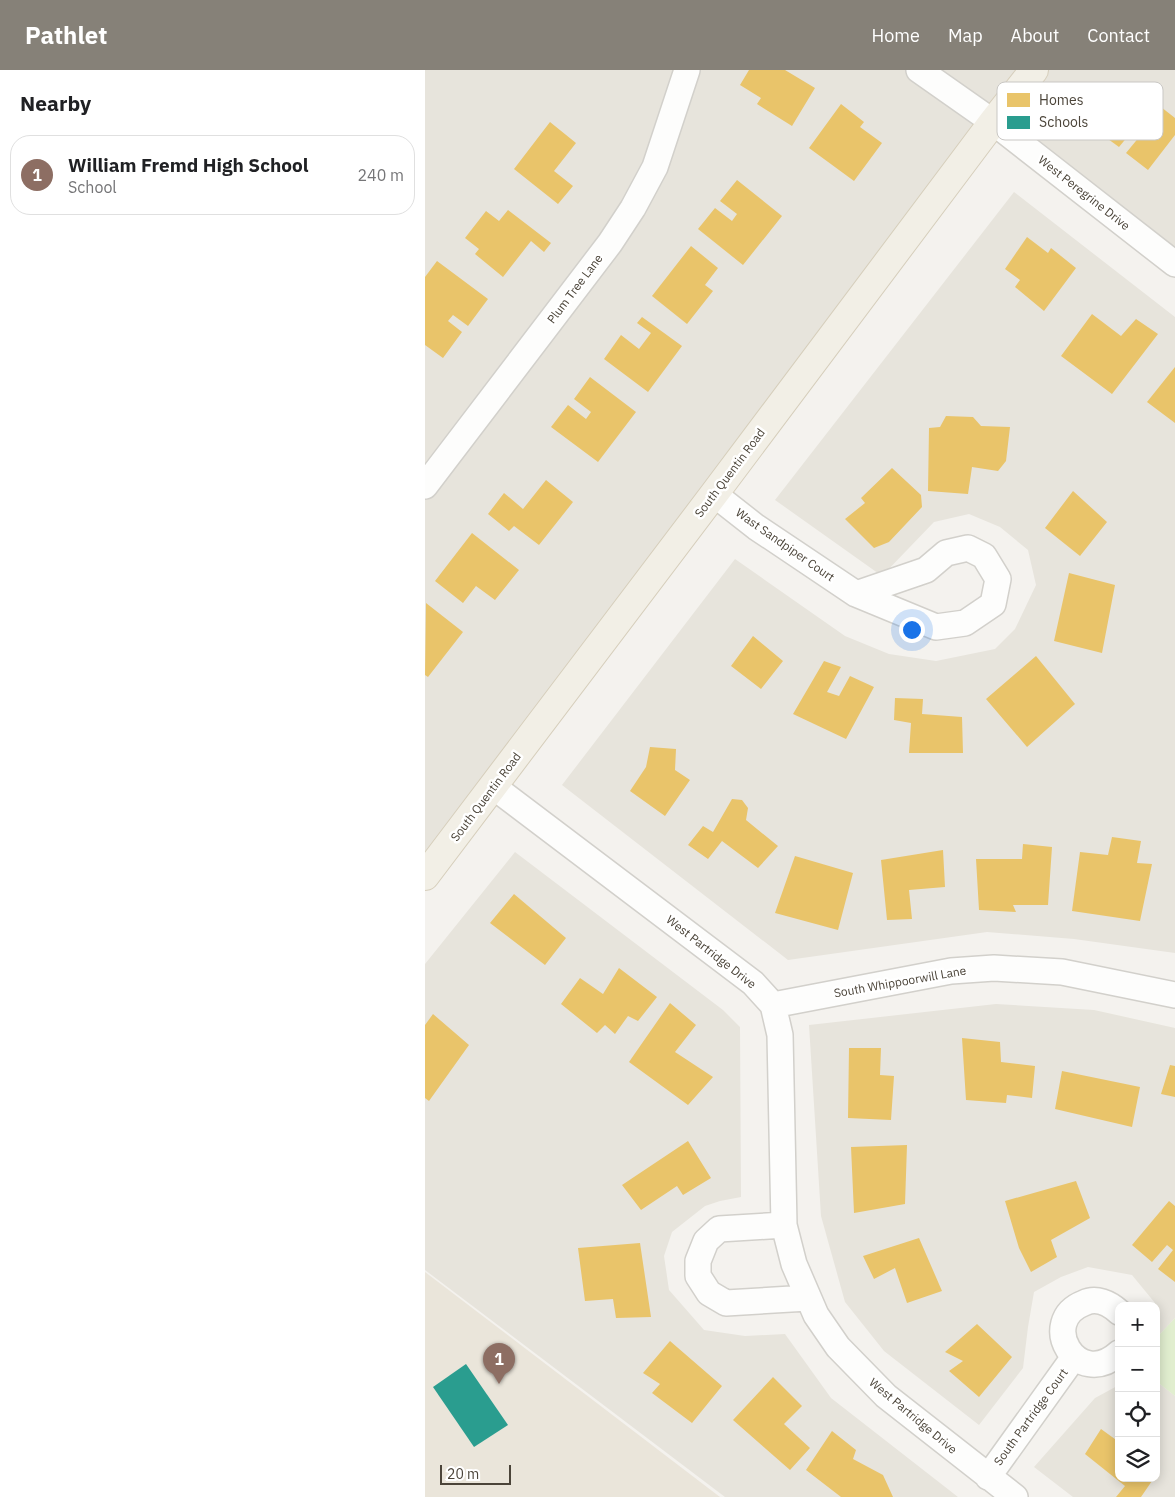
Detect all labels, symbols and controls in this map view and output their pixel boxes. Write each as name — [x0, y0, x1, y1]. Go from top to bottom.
text: Pathlet — [25, 19, 107, 51]
text: Home — [872, 24, 920, 47]
text: Map — [948, 24, 983, 47]
text: About — [1011, 24, 1059, 47]
text: Contact — [1087, 24, 1150, 47]
legend — [997, 82, 1163, 140]
text: Nearby — [20, 89, 91, 117]
text: Homes — [1039, 91, 1084, 109]
text: Schools — [1039, 113, 1089, 131]
street label: West Peregrine Drive — [1035, 152, 1133, 233]
text: William Fremd High School — [68, 153, 309, 177]
text: 1 — [32, 165, 42, 185]
text: 240 m — [357, 165, 404, 185]
text: School — [68, 177, 117, 197]
street label: Plum Tree Lane — [544, 251, 606, 326]
street label: South Quentin Road — [691, 425, 768, 520]
street label: Wast Sandpiper Court — [733, 505, 838, 584]
your location — [899, 617, 925, 643]
street label: South Quentin Road — [447, 749, 524, 844]
street label: West Partridge Drive — [663, 912, 760, 992]
street label: South Whippoorwill Lane — [833, 962, 968, 1001]
map controls — [1115, 1302, 1160, 1482]
button: + — [1115, 1302, 1160, 1347]
pin: 1 — [483, 1343, 515, 1384]
button: − — [1115, 1347, 1160, 1392]
street label: South Partridge Court — [990, 1365, 1071, 1468]
street label: West Partridge Drive — [866, 1375, 961, 1457]
button: locate — [1115, 1392, 1160, 1437]
button: layers — [1115, 1437, 1160, 1482]
scale bar — [440, 1462, 511, 1485]
text: 20 m — [447, 1465, 479, 1483]

